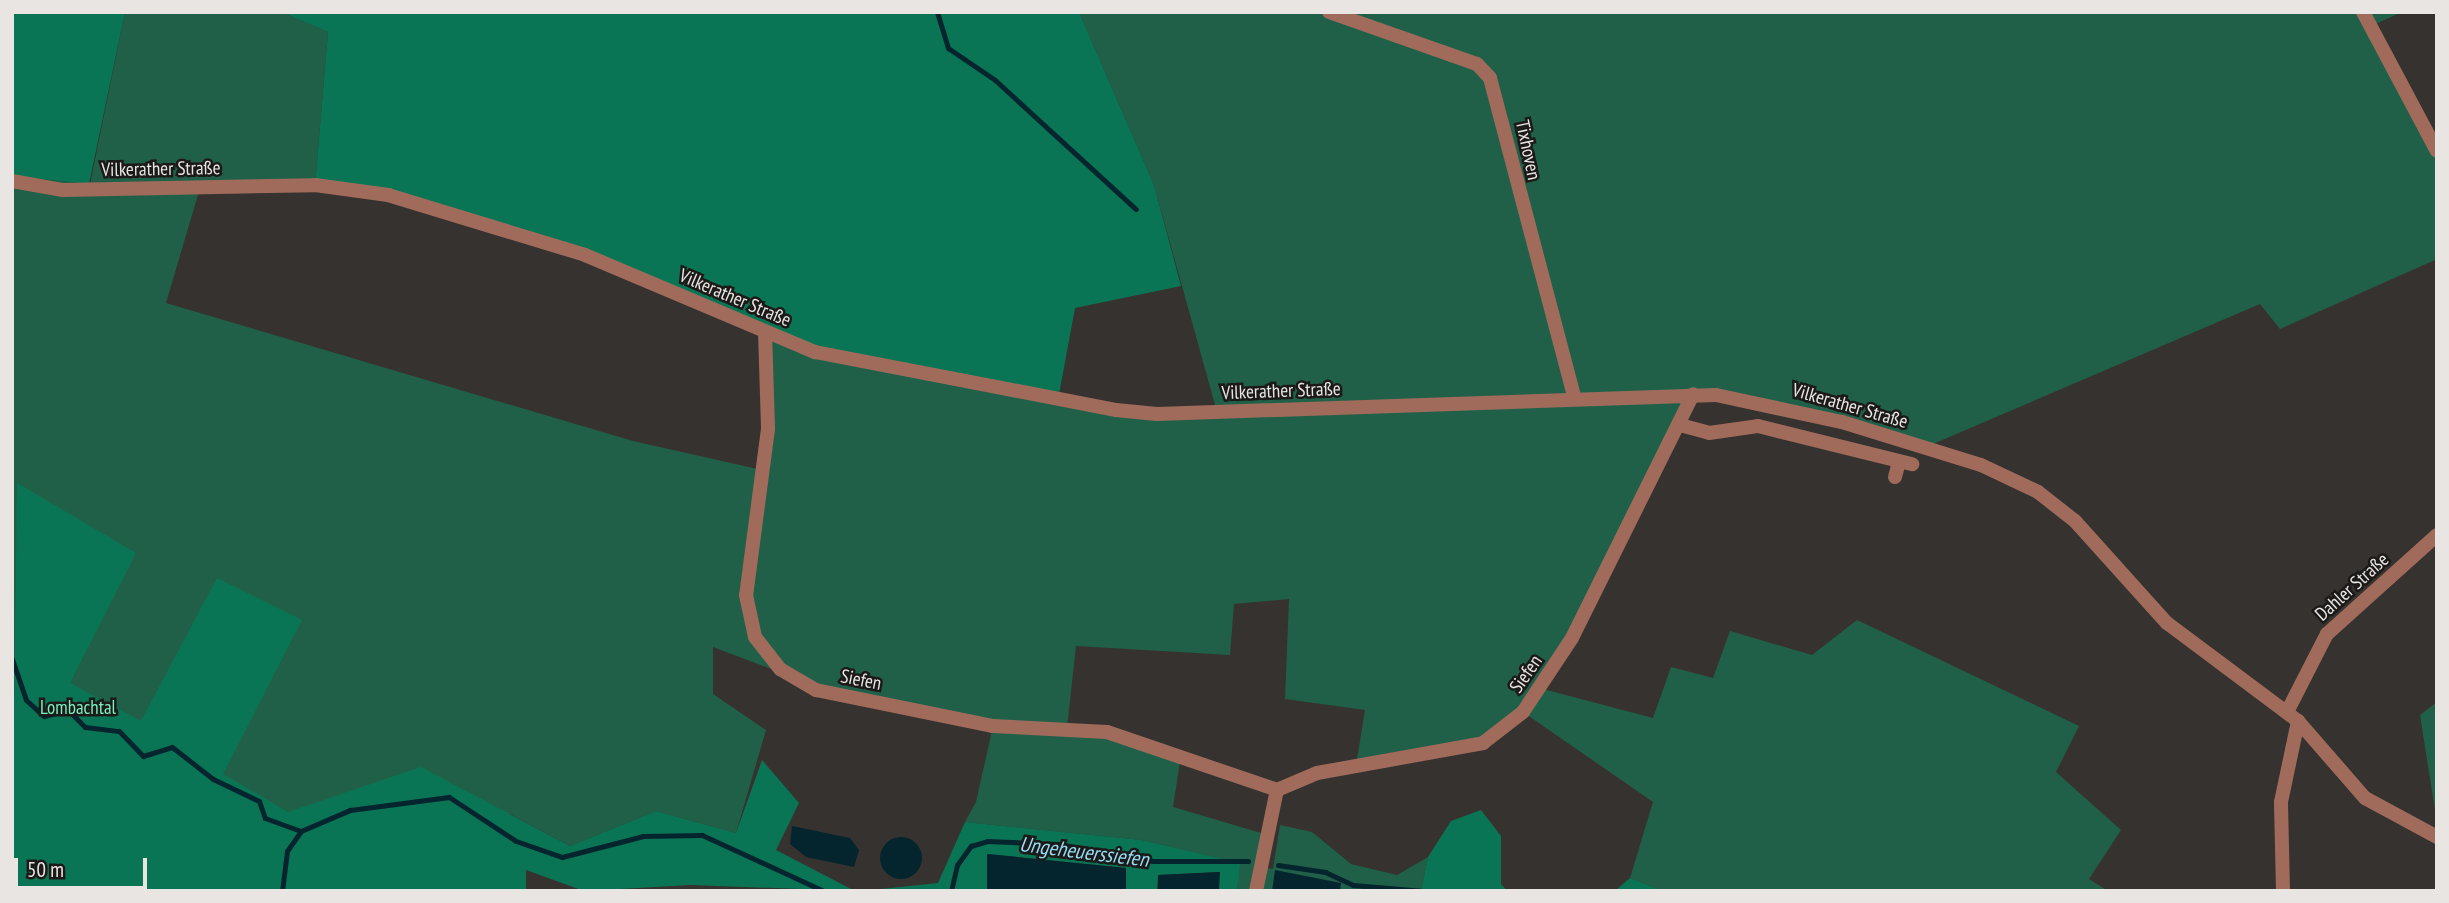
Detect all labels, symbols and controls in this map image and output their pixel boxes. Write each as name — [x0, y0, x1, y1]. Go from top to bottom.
street label: Tixhoven — [1511, 118, 1545, 182]
street label: Vilkerather Straße — [101, 157, 221, 181]
street label: Vilkerather Straße — [676, 264, 794, 332]
street label: Vilkerather Straße — [1221, 378, 1341, 404]
street label: Vilkerather Straße — [1790, 379, 1910, 433]
street label: Dahler Straße — [2311, 548, 2393, 626]
street label: Siefen — [1505, 651, 1547, 697]
street label: Siefen — [839, 665, 883, 695]
park label: Lombachtal — [40, 697, 116, 719]
water label: Ungeheuerssiefen — [1018, 832, 1150, 872]
scale bar — [18, 844, 150, 888]
text: 50 m — [27, 856, 64, 883]

